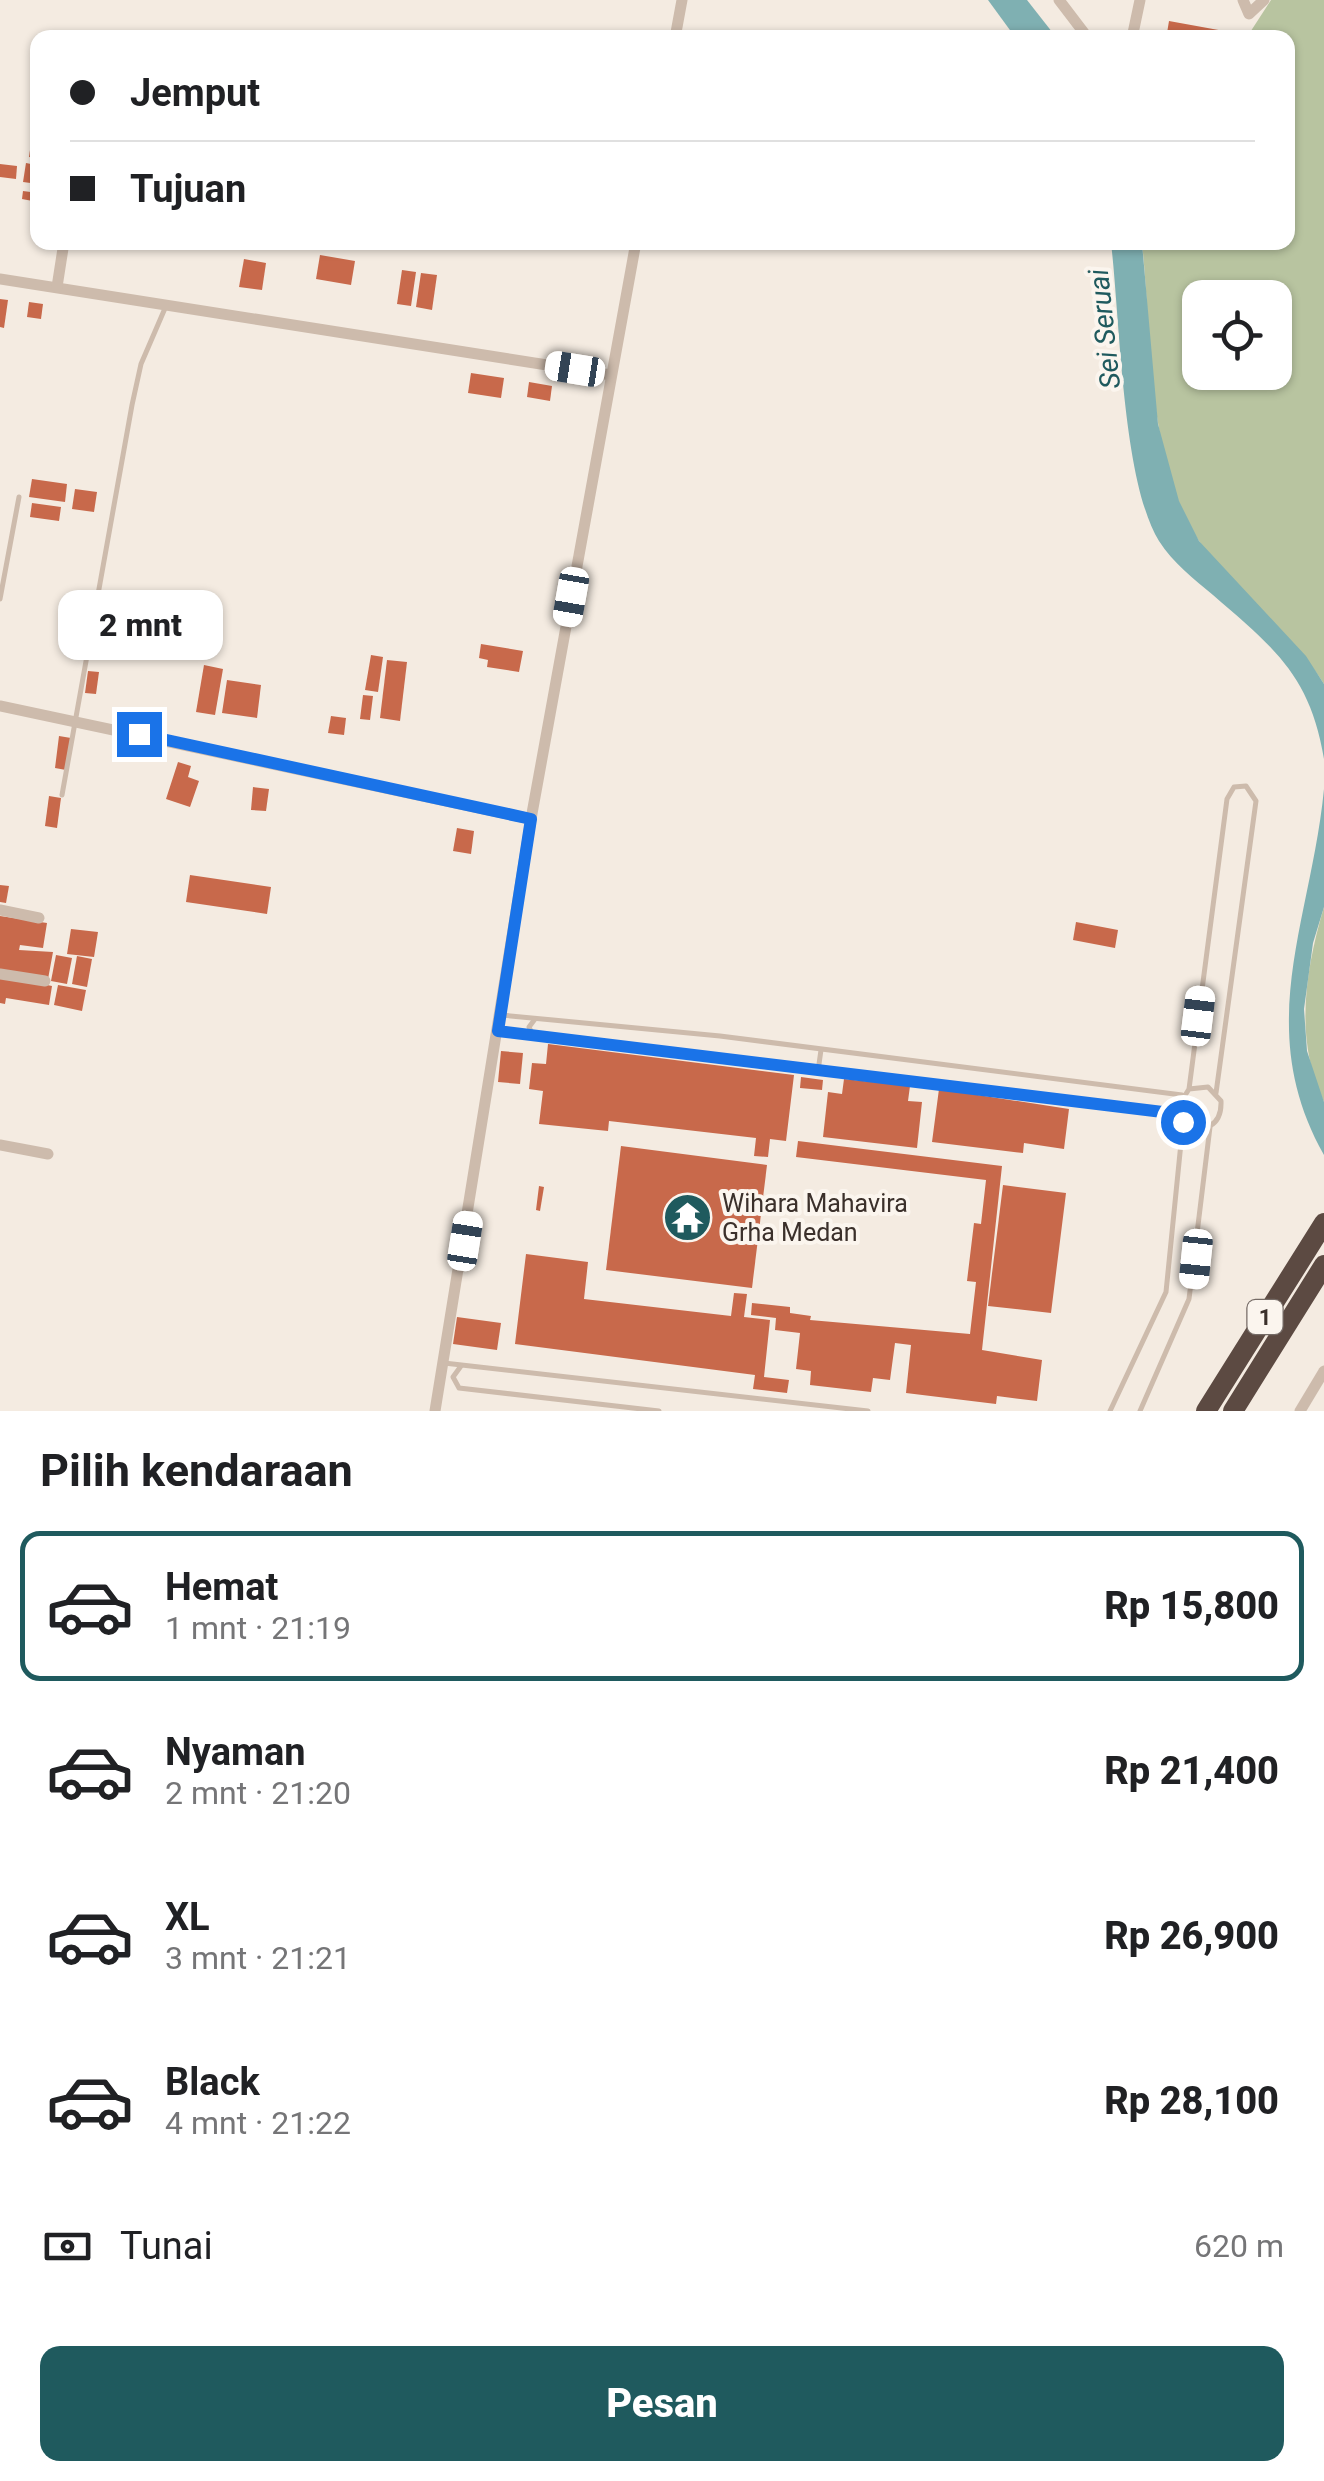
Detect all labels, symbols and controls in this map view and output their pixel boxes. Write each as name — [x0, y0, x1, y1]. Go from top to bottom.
text: Jemput — [130, 71, 260, 115]
text: Tujuan — [130, 167, 246, 211]
water label: Sei Seruai — [1082, 267, 1127, 390]
map controls — [1182, 280, 1292, 390]
button: locate — [1182, 280, 1292, 390]
car — [543, 349, 607, 389]
car — [551, 565, 591, 629]
callout: 2 mnt — [56, 589, 222, 659]
text: 2 mnt — [99, 606, 182, 644]
route end — [117, 712, 162, 757]
car — [1179, 984, 1217, 1048]
route start — [1161, 1100, 1206, 1145]
place label: Wihara Mahavira Grha Medan — [722, 1189, 908, 1247]
temple icon: Wihara Mahavira Grha Medan — [661, 1191, 713, 1243]
car — [445, 1209, 485, 1273]
car — [1178, 1228, 1214, 1290]
road number: 1 — [1248, 1300, 1282, 1334]
text: Pilih kendaraan — [40, 1444, 353, 1497]
icon: car — [45, 1561, 135, 1651]
text: Hemat — [165, 1565, 278, 1609]
text: Rp 15,800 — [1104, 1584, 1279, 1628]
text: 1 mnt · 21:19 — [165, 1609, 351, 1647]
icon: car — [45, 1726, 135, 1816]
text: Nyaman — [165, 1730, 306, 1774]
text: Rp 21,400 — [1104, 1749, 1279, 1793]
text: 2 mnt · 21:20 — [165, 1774, 351, 1812]
icon: car — [45, 1891, 135, 1981]
text: XL — [165, 1895, 210, 1939]
text: Rp 26,900 — [1104, 1914, 1279, 1958]
text: 3 mnt · 21:21 — [165, 1939, 351, 1977]
icon: car — [45, 2056, 135, 2146]
text: Black — [165, 2060, 260, 2104]
text: Rp 28,100 — [1104, 2079, 1279, 2123]
text: 4 mnt · 21:22 — [165, 2104, 351, 2142]
icon: cash — [40, 2219, 95, 2274]
text: Tunai — [120, 2224, 213, 2268]
text: 620 m — [1194, 2227, 1284, 2265]
button: Pesan — [40, 2346, 1284, 2461]

